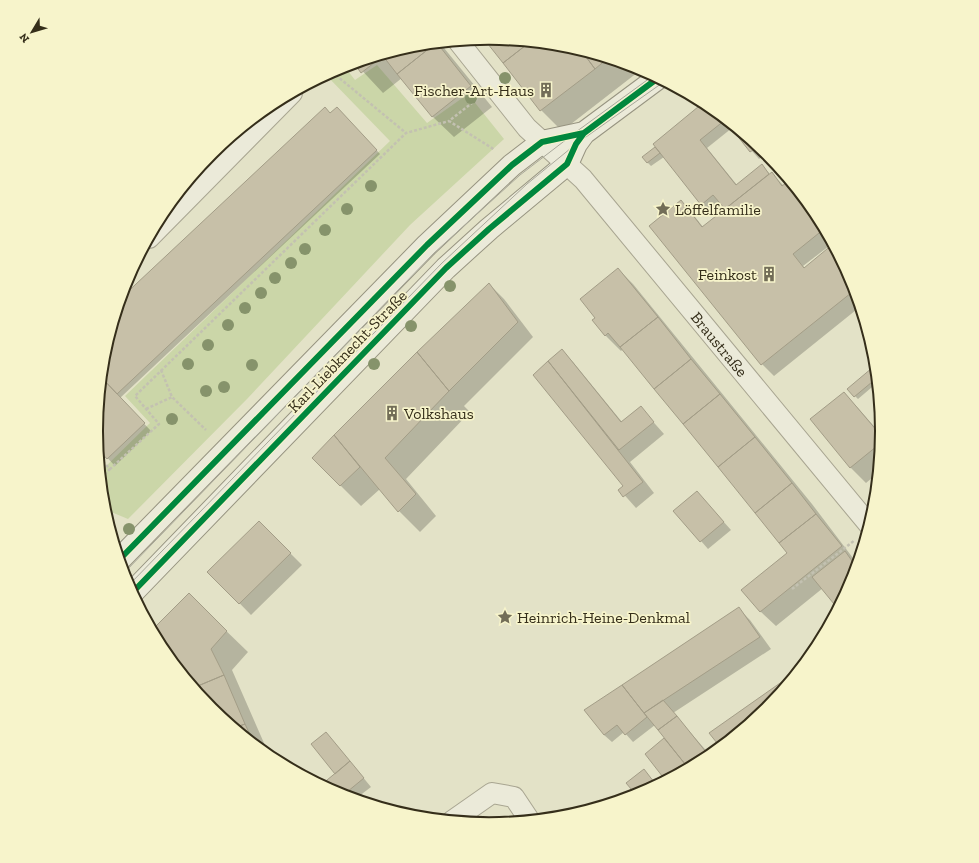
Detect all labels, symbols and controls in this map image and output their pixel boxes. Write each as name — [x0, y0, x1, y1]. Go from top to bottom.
north arrow — [12, 12, 52, 52]
text: N — [16, 30, 32, 45]
place label: Fischer-Art-Haus — [414, 81, 534, 100]
building icon: Fischer-Art-Haus — [537, 81, 555, 99]
place icon: Löffelfamilie — [654, 200, 672, 218]
place label: Löffelfamilie — [675, 200, 761, 219]
place label: Feinkost — [698, 265, 757, 284]
building icon: Feinkost — [760, 265, 778, 283]
street label: Karl-Liebknecht-Straße — [284, 286, 411, 416]
street label: Braustraße — [687, 308, 751, 381]
building icon: Volkshaus — [383, 404, 401, 422]
place label: Volkshaus — [403, 404, 474, 423]
place icon: Heinrich-Heine-Denkmal — [496, 608, 514, 626]
place label: Heinrich-Heine-Denkmal — [517, 608, 690, 627]

